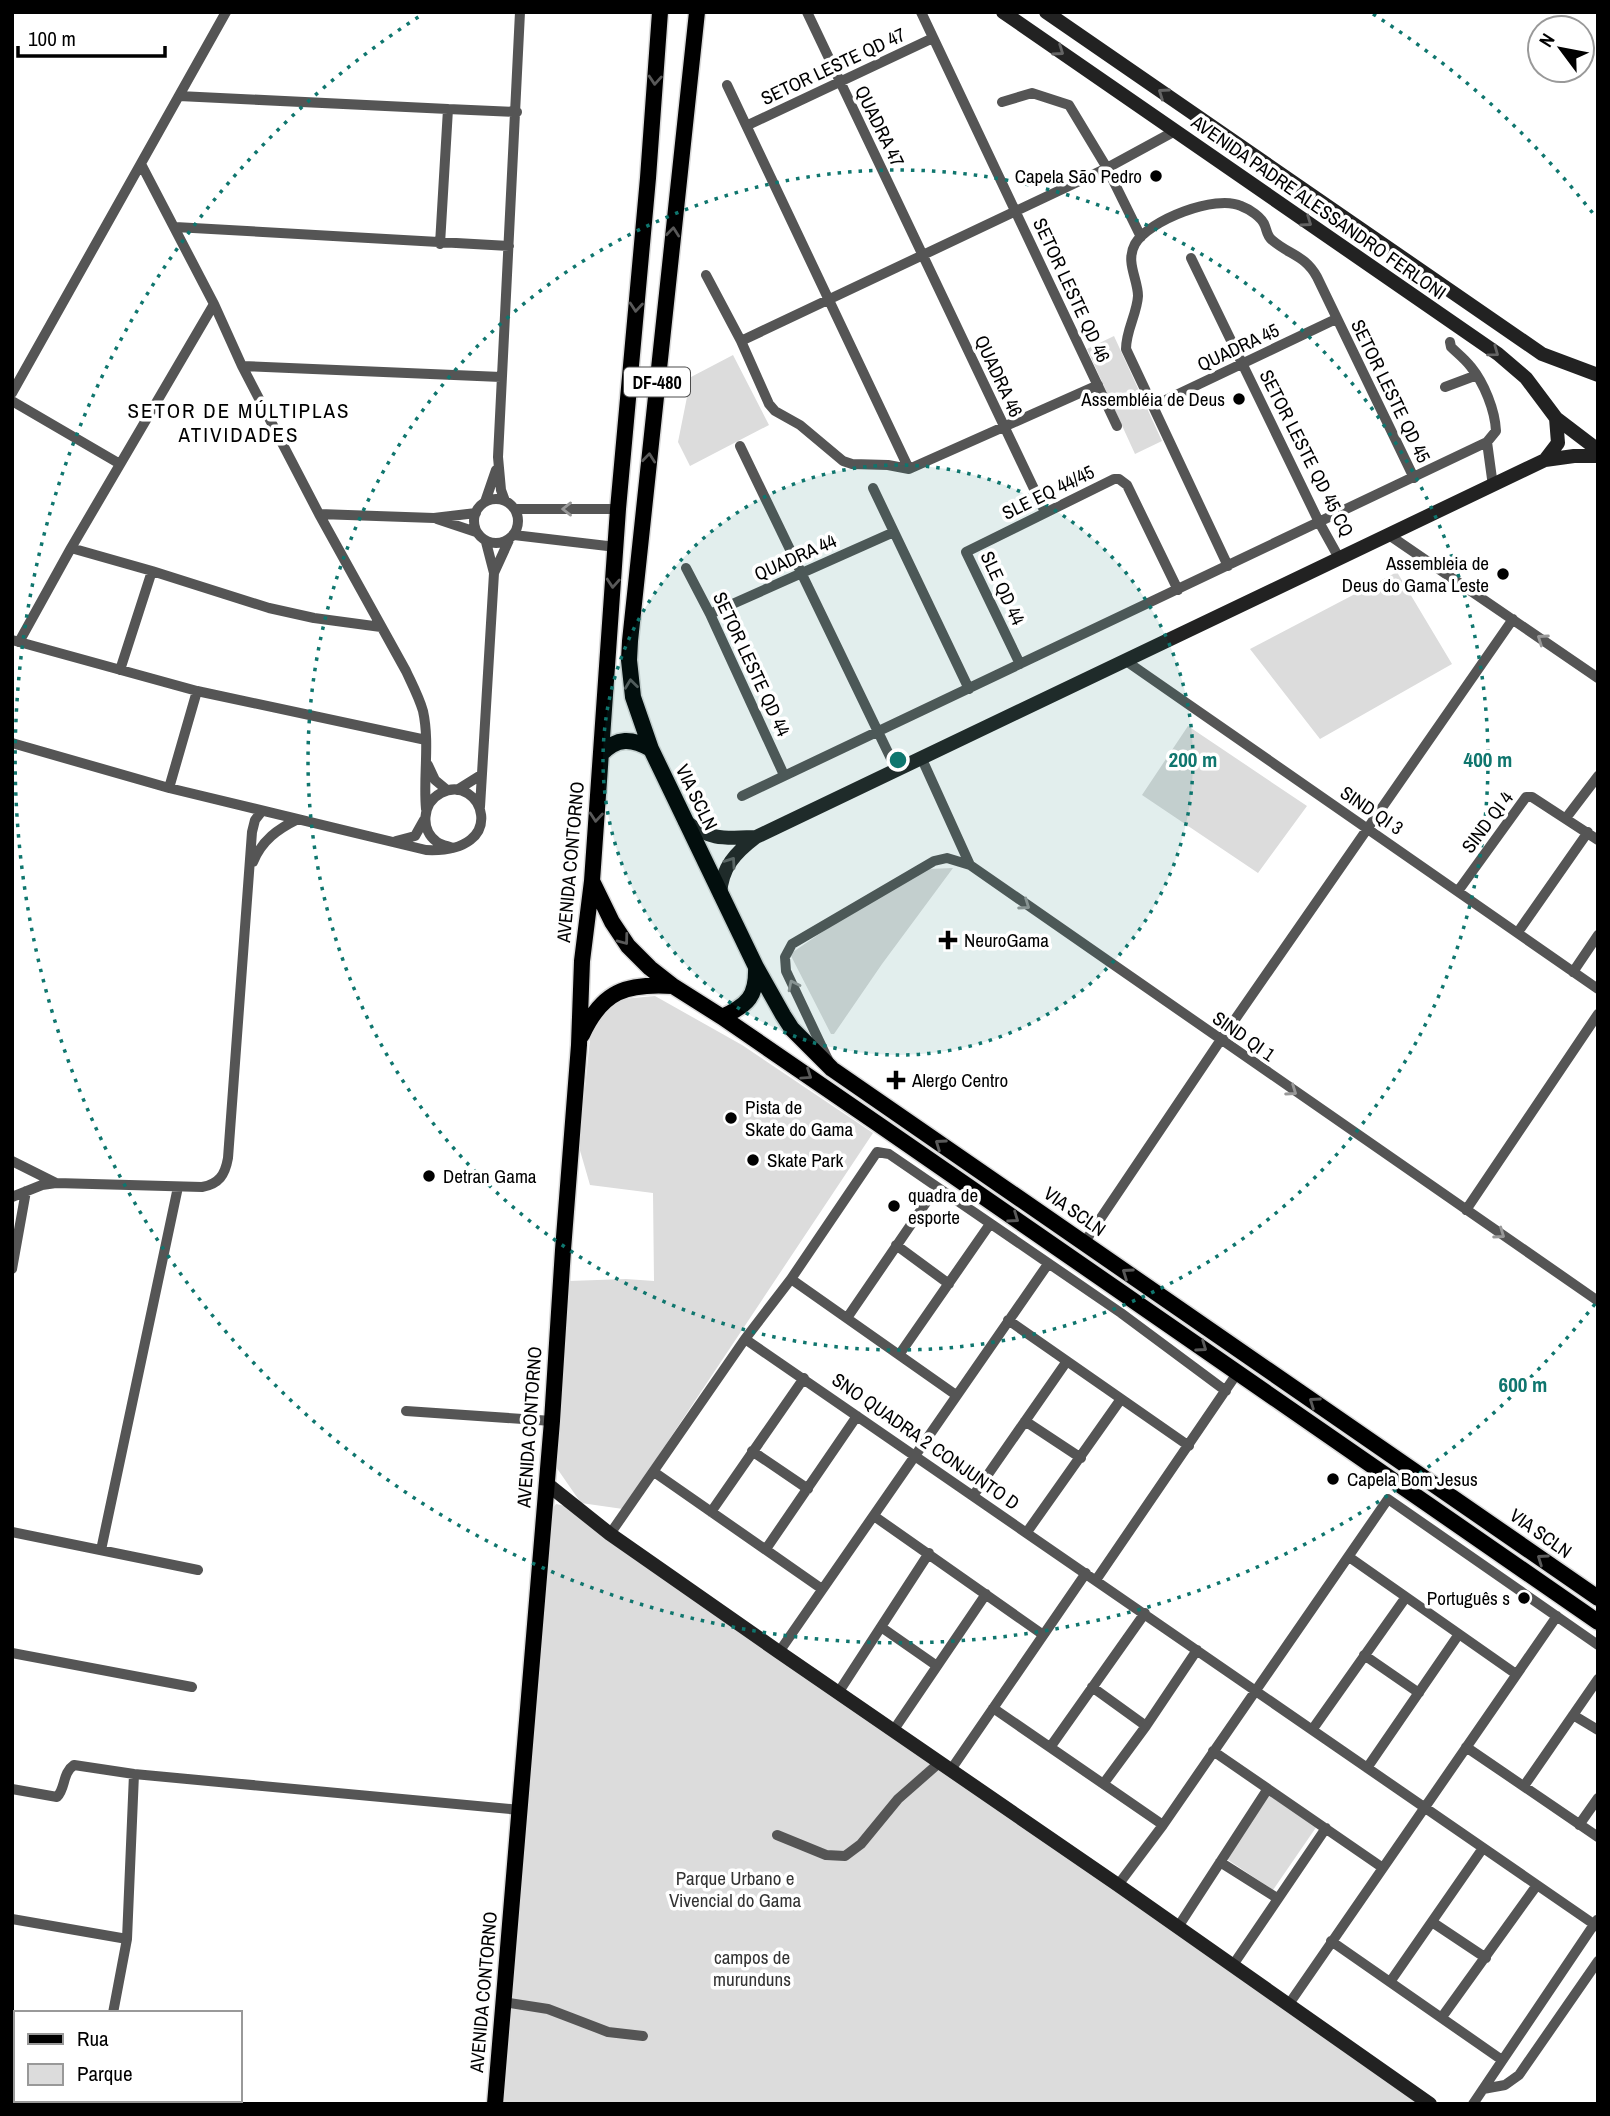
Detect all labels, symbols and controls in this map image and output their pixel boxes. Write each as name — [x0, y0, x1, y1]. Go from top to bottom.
scale bar — [18, 14, 164, 58]
north arrow — [1526, 14, 1596, 84]
street label: SETOR LESTE QD 47 — [757, 21, 910, 111]
text: 100 m — [28, 24, 76, 53]
text: N — [1533, 28, 1561, 52]
one-way arrow — [1051, 43, 1064, 55]
one-way arrow — [648, 75, 663, 86]
street label: QUADRA 47 — [849, 81, 911, 171]
one-way arrow — [1158, 89, 1171, 101]
street label: AVENIDA PADRE ALESSANDRO FERLONI — [1186, 108, 1451, 305]
place label: Capela São Pedro — [1015, 163, 1142, 189]
marker: Capela São Pedro — [1148, 168, 1164, 184]
street label: SETOR LESTE QD 46 — [1027, 214, 1117, 366]
one-way arrow — [1299, 214, 1312, 226]
one-way arrow — [666, 226, 681, 238]
one-way arrow — [629, 302, 644, 313]
street label: SETOR LESTE QD 45 — [1345, 315, 1437, 467]
street label: QUADRA 45 — [1193, 317, 1283, 377]
street label: QUADRA 46 — [969, 331, 1029, 421]
one-way arrow — [1486, 344, 1498, 356]
street label: SETOR LESTE QD 45 CQ — [1254, 365, 1360, 541]
road number: DF-480 — [624, 368, 690, 396]
place label: Assembléia de Deus — [1080, 386, 1225, 412]
marker: Assembléia de Deus — [1231, 391, 1247, 407]
district label: SETOR DE MÚLTIPLAS ATIVIDADES — [128, 396, 350, 449]
one-way arrow — [641, 452, 656, 463]
street label: SLE EQ 44/45 — [998, 458, 1099, 526]
one-way arrow — [561, 501, 571, 517]
street label: QUADRA 44 — [750, 527, 841, 587]
street label: SLE QD 44 — [975, 547, 1032, 630]
place label: Assembleia de Deus do Gama Leste — [1342, 550, 1489, 598]
marker: Assembleia de Deus do Gama Leste — [1495, 566, 1511, 582]
one-way arrow — [606, 577, 621, 588]
street label: SETOR LESTE QD 44 — [707, 588, 797, 741]
one-way arrow — [1537, 635, 1550, 647]
one-way arrow — [624, 678, 639, 690]
text: 200 m — [1169, 745, 1217, 774]
text: 400 m — [1464, 745, 1512, 774]
centre of rings — [886, 748, 910, 772]
street label: VIA SCLN — [670, 760, 724, 834]
street label: SIND QI 3 — [1335, 779, 1409, 841]
street label: AVENIDA CONTORNO — [550, 780, 590, 945]
street label: SIND QI 4 — [1455, 786, 1519, 858]
one-way arrow — [589, 812, 604, 823]
one-way arrow — [723, 857, 735, 870]
one-way arrow — [1017, 897, 1030, 909]
place label: NeuroGama — [964, 927, 1049, 953]
marker: NeuroGama — [938, 930, 958, 950]
one-way arrow — [616, 933, 629, 945]
one-way arrow — [788, 980, 802, 992]
street label: SIND QI 1 — [1207, 1005, 1281, 1067]
one-way arrow — [799, 1067, 812, 1079]
place label: Alergo Centro — [911, 1067, 1008, 1093]
marker: Alergo Centro — [886, 1070, 906, 1090]
one-way arrow — [1284, 1083, 1297, 1095]
place label: Pista de Skate do Gama — [745, 1094, 854, 1142]
marker: Pista de Skate do Gama — [723, 1110, 739, 1126]
one-way arrow — [935, 1139, 948, 1152]
place label: Skate Park — [767, 1147, 843, 1173]
marker: Skate Park — [745, 1152, 761, 1168]
place label: Detran Gama — [443, 1163, 537, 1189]
marker: Detran Gama — [421, 1168, 437, 1184]
street label: VIA SCLN — [1039, 1180, 1111, 1242]
place label: quadra de esporte — [908, 1182, 978, 1230]
marker: quadra de esporte — [886, 1198, 902, 1214]
one-way arrow — [1006, 1210, 1019, 1222]
one-way arrow — [1492, 1226, 1505, 1238]
one-way arrow — [1122, 1269, 1135, 1281]
one-way arrow — [1194, 1339, 1207, 1351]
street label: AVENIDA CONTORNO — [510, 1346, 548, 1509]
street label: SNO QUADRA 2 CONJUNTO D — [827, 1366, 1025, 1516]
text: 600 m — [1499, 1370, 1547, 1399]
one-way arrow — [1309, 1398, 1322, 1410]
place label: Capela Bom Jesus — [1347, 1466, 1478, 1492]
marker: Capela Bom Jesus — [1325, 1471, 1341, 1487]
street label: VIA SCLN — [1505, 1502, 1577, 1564]
one-way arrow — [1537, 1555, 1550, 1567]
place label: Português s — [1427, 1585, 1510, 1611]
marker: Português s — [1516, 1590, 1532, 1606]
park label: Parque Urbano e Vivencial do Gama — [669, 1865, 801, 1913]
street label: AVENIDA CONTORNO — [463, 1910, 503, 2075]
park label: campos de murunduns — [713, 1944, 791, 1992]
legend — [14, 2011, 242, 2102]
text: Rua — [77, 2024, 109, 2053]
text: Parque — [77, 2059, 133, 2088]

